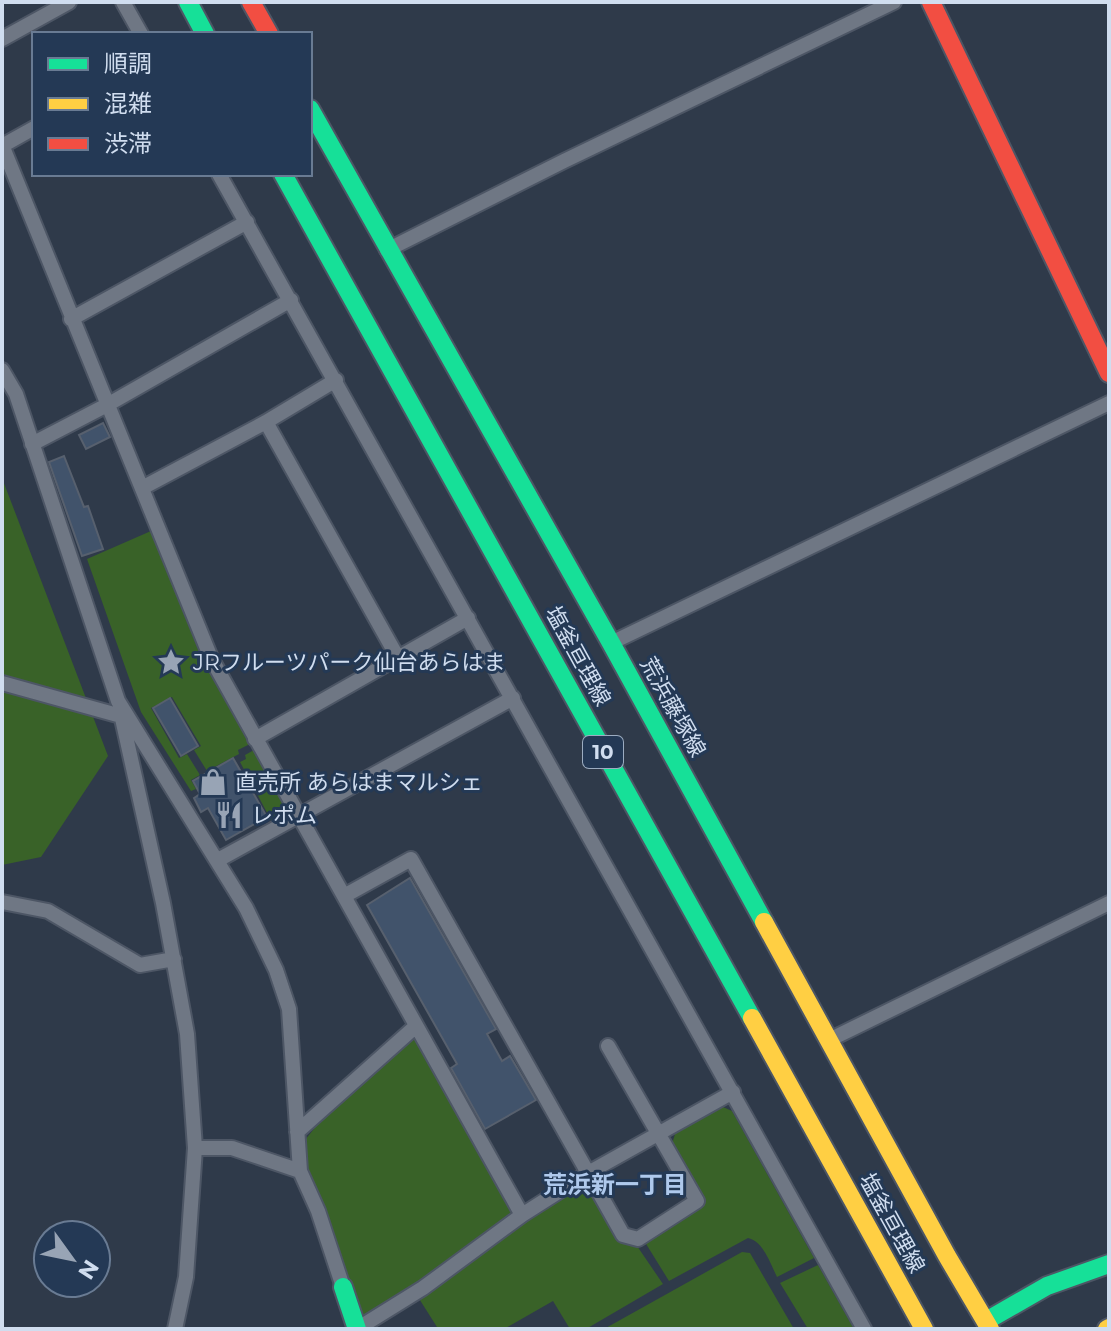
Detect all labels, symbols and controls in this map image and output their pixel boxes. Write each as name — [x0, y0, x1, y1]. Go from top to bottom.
legend — [32, 32, 312, 176]
text: 順調 — [104, 49, 152, 78]
text: 混雑 — [104, 89, 152, 118]
text: 渋滞 — [104, 129, 152, 158]
street label: 塩釜亘理線 — [540, 601, 616, 711]
place icon: JRフルーツパーク仙台あらはま — [156, 647, 186, 677]
place label: JRフルーツパーク仙台あらはま — [192, 649, 506, 676]
street label: 荒浜藤塚線 — [635, 652, 711, 762]
road number: 10 — [583, 736, 623, 768]
shop icon: 直売所 あらはまマルシェ — [198, 767, 228, 797]
place label: 直売所 あらはまマルシェ — [235, 769, 483, 796]
restaurant icon: レポム — [214, 800, 244, 830]
place label: レポム — [251, 802, 317, 829]
street label: 塩釜亘理線 — [854, 1168, 930, 1278]
district label: 荒浜新一丁目 — [543, 1170, 687, 1199]
north arrow — [32, 1219, 112, 1299]
text: N — [72, 1255, 105, 1284]

